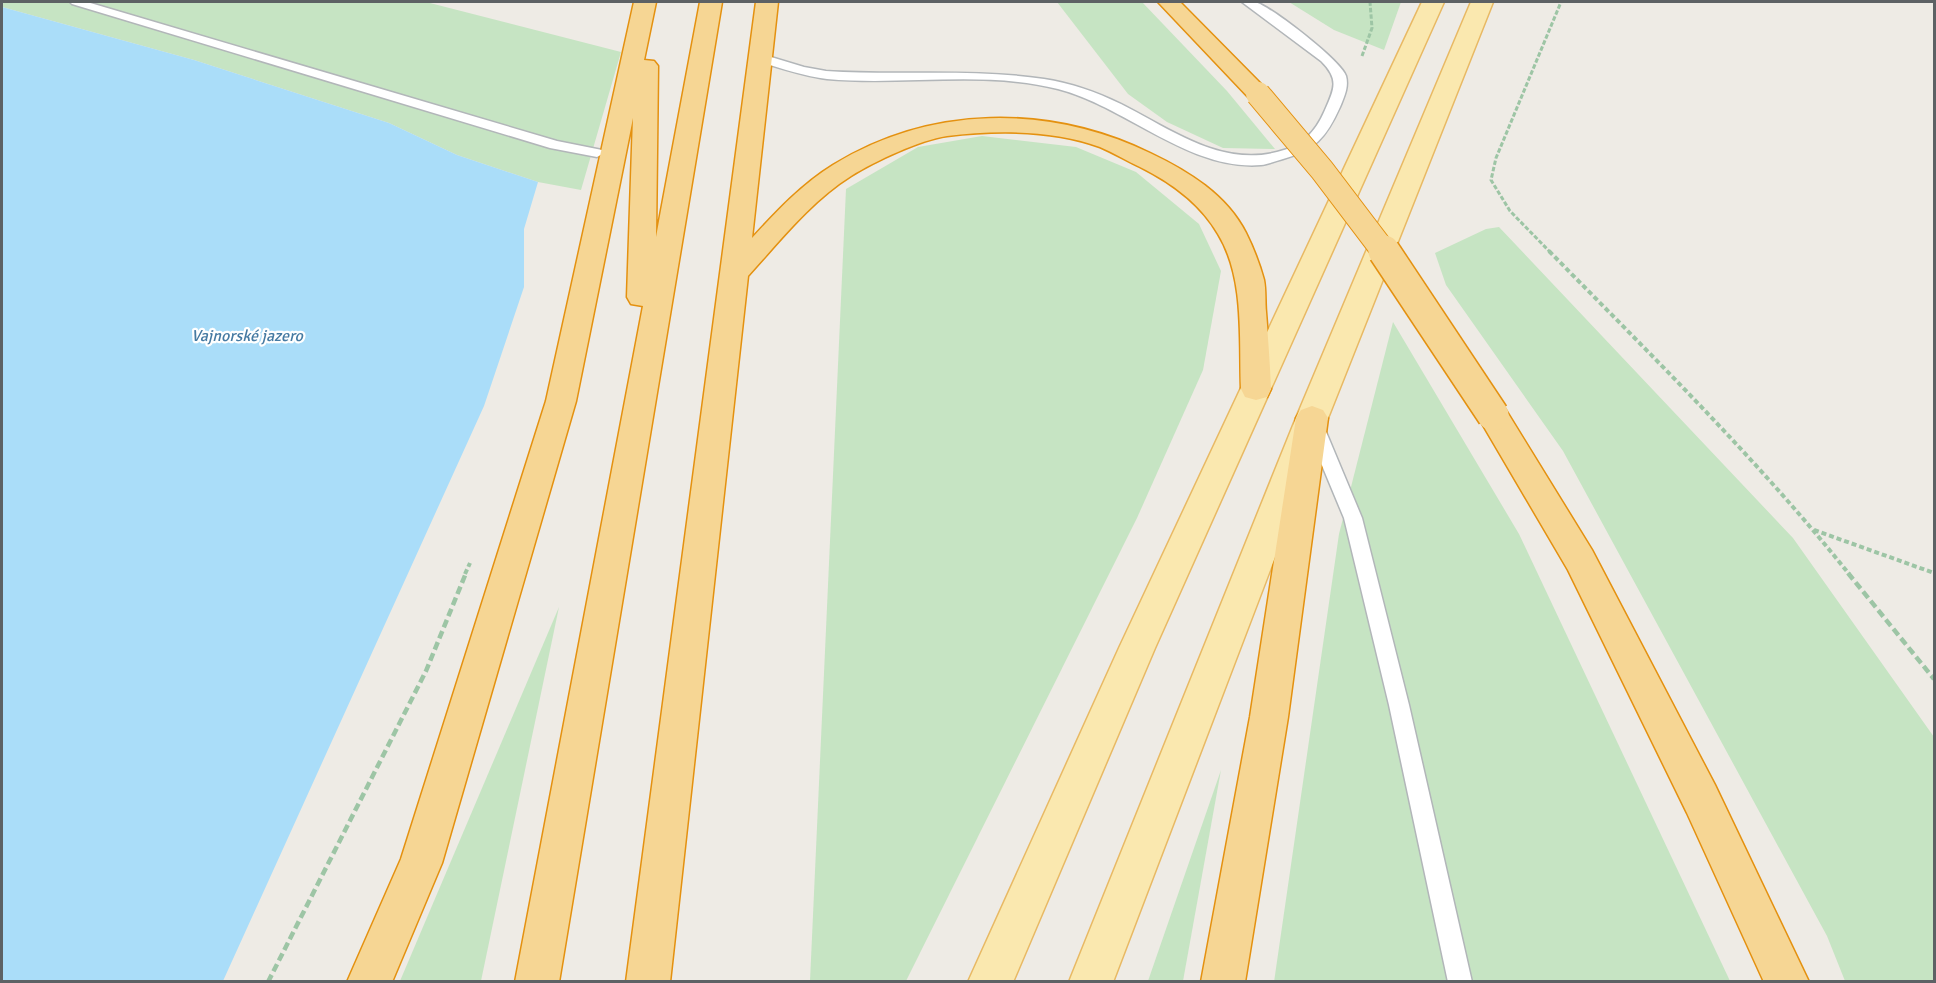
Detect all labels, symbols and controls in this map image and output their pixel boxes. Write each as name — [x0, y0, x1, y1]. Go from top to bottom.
water label: Vajnorské jazero — [191, 326, 304, 346]

